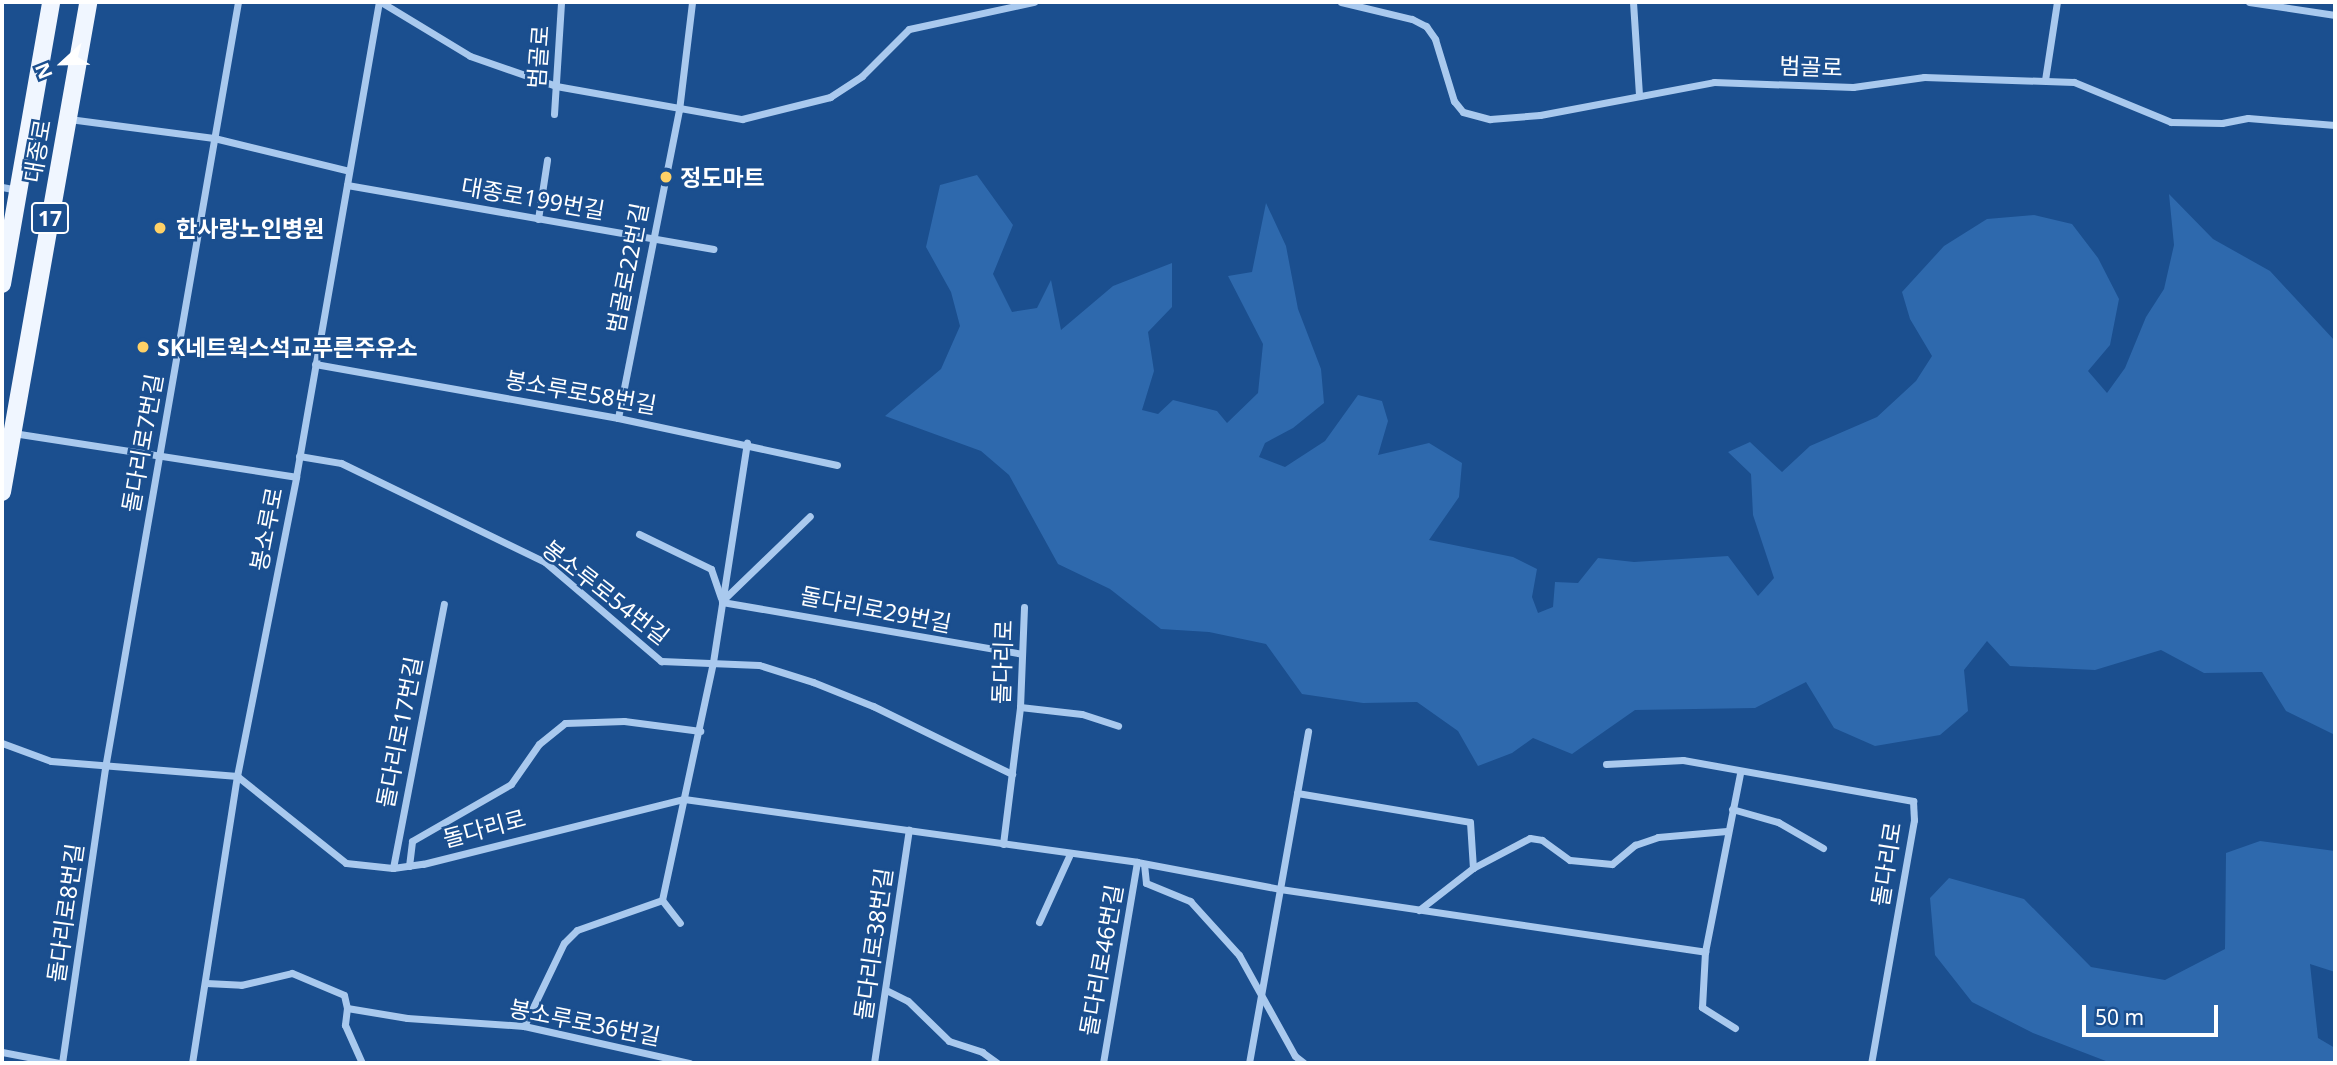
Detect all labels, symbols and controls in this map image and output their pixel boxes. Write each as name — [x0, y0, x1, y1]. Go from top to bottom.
street label: 범골로 — [522, 24, 554, 90]
north arrow — [28, 28, 98, 98]
street label: 범골로 — [1779, 51, 1843, 81]
text: N — [29, 59, 58, 83]
street label: 대종로 — [18, 117, 56, 185]
place label: 정도마트 — [680, 163, 765, 191]
marker: 정도마트 — [658, 169, 674, 185]
street label: 대종로199번길 — [459, 172, 607, 224]
road number: 17 — [31, 200, 69, 235]
street label: 범골로22번길 — [601, 201, 653, 335]
place label: 한사랑노인병원 — [176, 214, 324, 242]
marker: 한사랑노인병원 — [150, 218, 170, 238]
place label: SK네트웍스석교푸른주유소 — [157, 333, 418, 361]
marker: SK네트웍스석교푸른주유소 — [135, 339, 151, 355]
street label: 봉소루로58번길 — [503, 365, 659, 419]
street label: 돌다리로7번길 — [116, 372, 168, 514]
street label: 봉소루로 — [244, 485, 288, 573]
street label: 봉소루로54번길 — [537, 534, 675, 650]
street label: 돌다리로29번길 — [798, 581, 954, 637]
street label: 돌다리로 — [987, 619, 1017, 705]
street label: 돌다리로17번길 — [371, 654, 427, 810]
street label: 돌다리로 — [440, 804, 528, 852]
street label: 돌다리로 — [1866, 820, 1906, 908]
street label: 돌다리로8번길 — [42, 842, 88, 984]
street label: 돌다리로38번길 — [849, 866, 897, 1022]
street label: 돌다리로46번길 — [1074, 882, 1128, 1038]
scale bar — [2085, 992, 2222, 1036]
street label: 봉소루로36번길 — [507, 994, 663, 1050]
text: 50 m — [2095, 1003, 2144, 1031]

